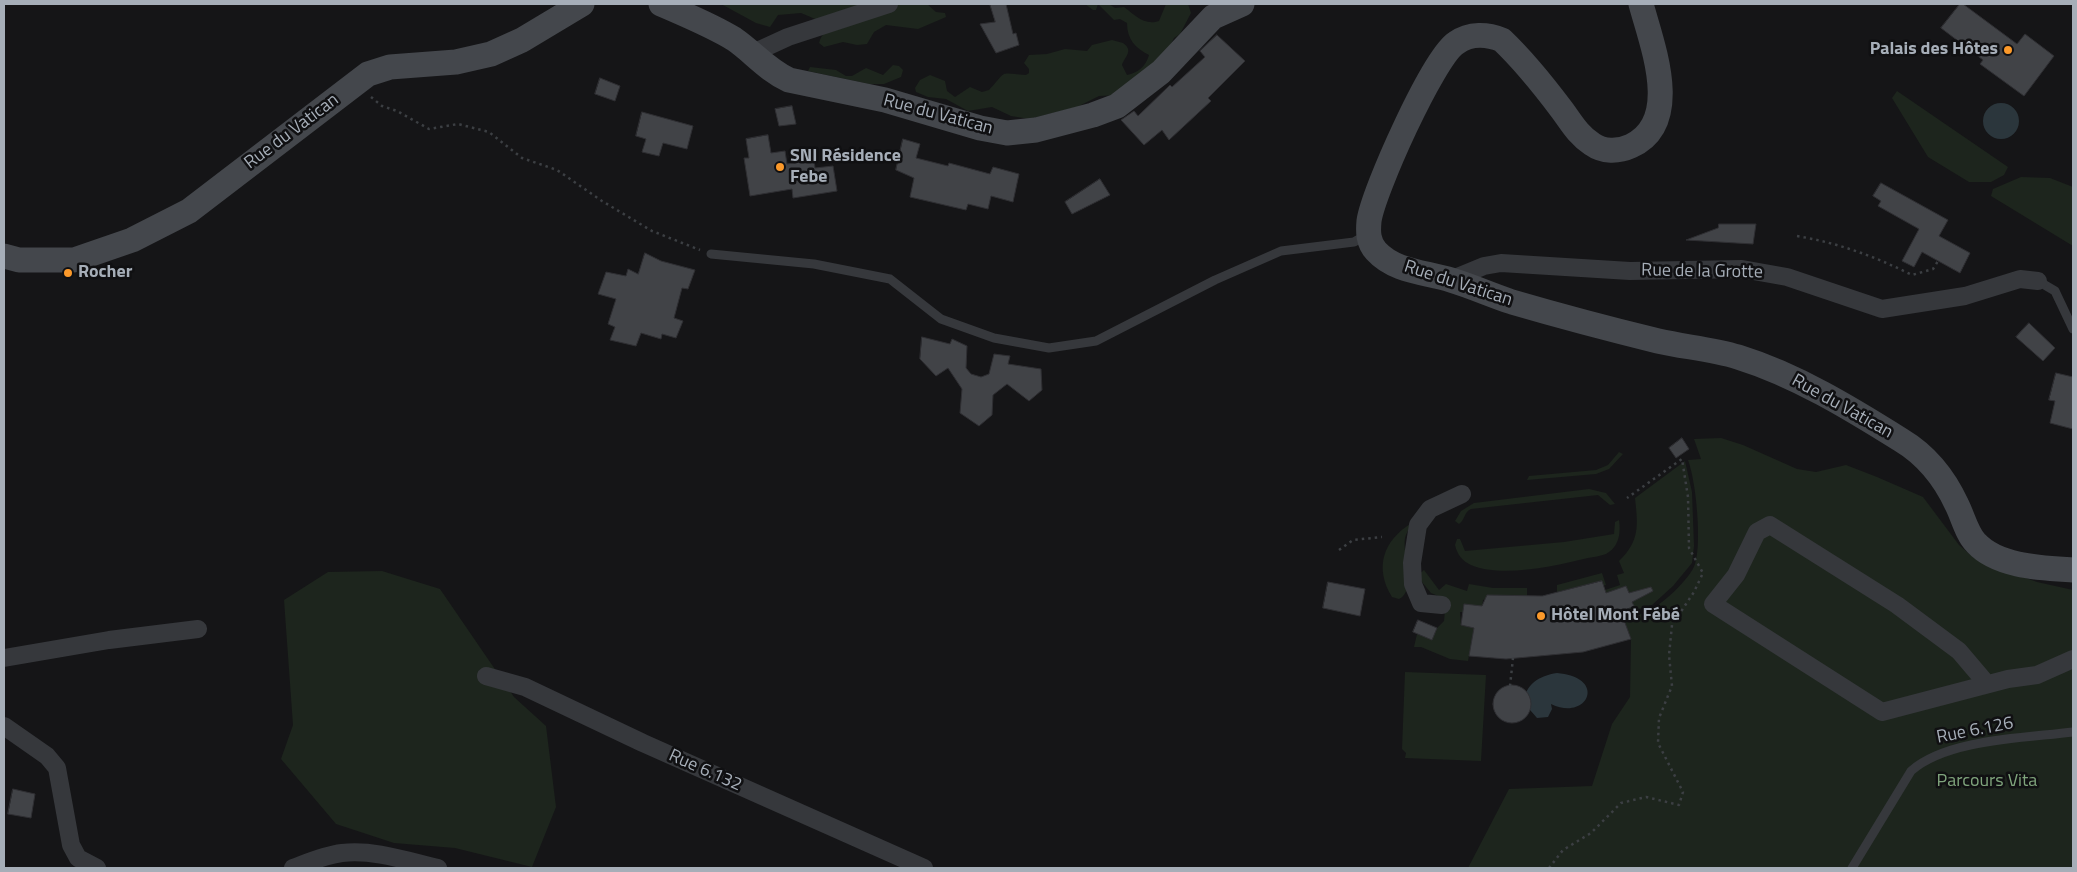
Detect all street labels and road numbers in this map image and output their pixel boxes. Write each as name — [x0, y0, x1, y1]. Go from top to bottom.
street label: Rue du Vatican — [241, 90, 343, 174]
street label: Rue du Vatican — [881, 90, 995, 140]
street label: Rue du Vatican — [1401, 256, 1515, 312]
street label: Rue de la Grotte — [1641, 260, 1763, 284]
street label: Rue du Vatican — [1788, 370, 1896, 444]
street label: Rue 6.126 — [1935, 713, 2015, 749]
street label: Rue 6.132 — [665, 745, 745, 797]

